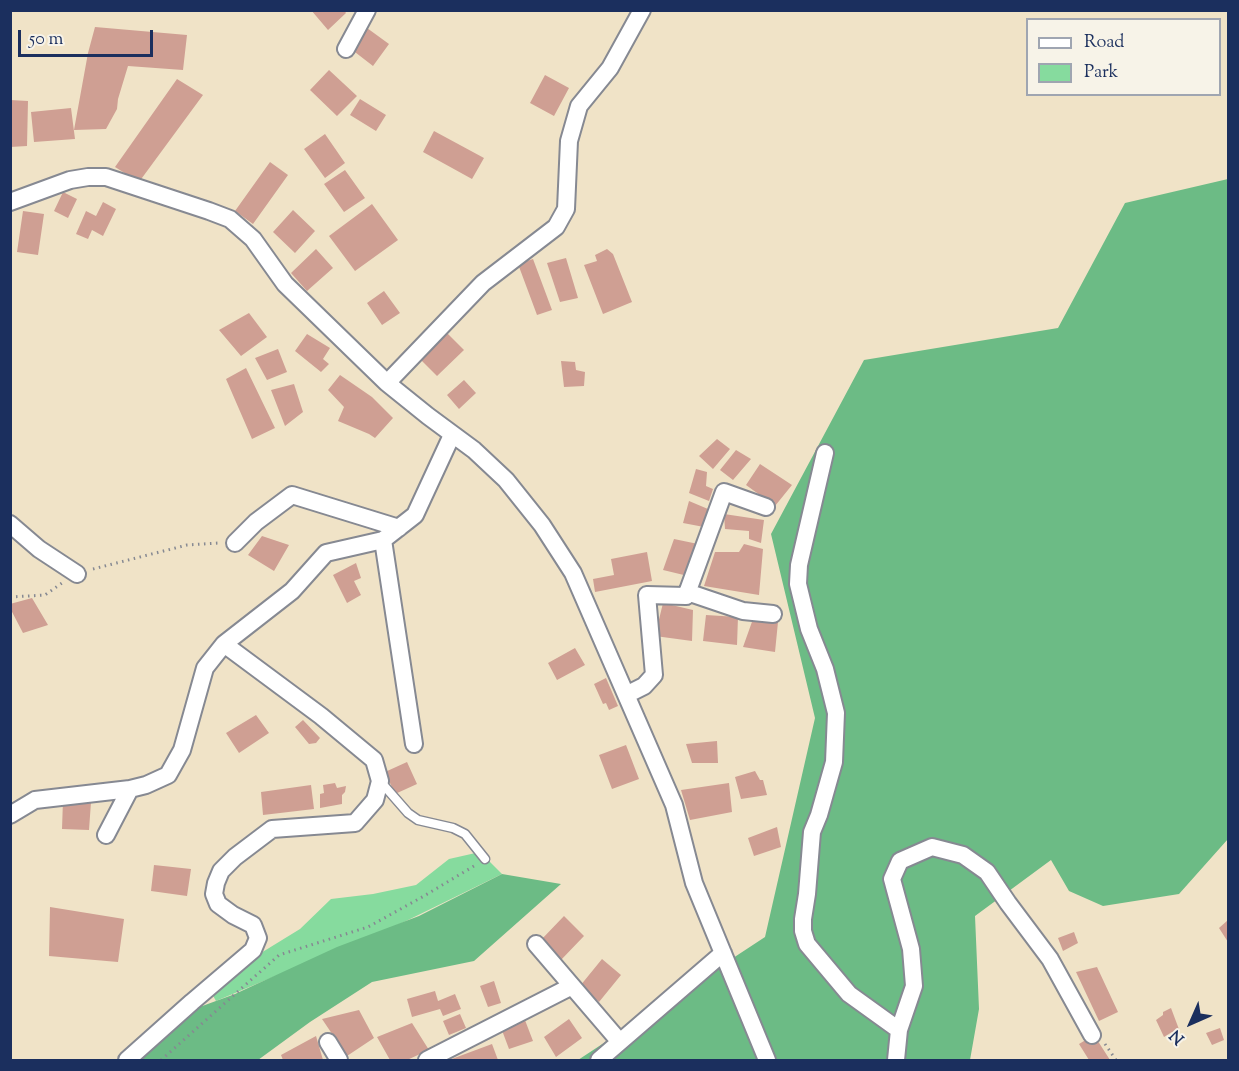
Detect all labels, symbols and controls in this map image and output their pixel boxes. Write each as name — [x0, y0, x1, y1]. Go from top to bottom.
scale bar — [21, 18, 156, 56]
legend — [1026, 18, 1221, 96]
text: 50 m — [29, 27, 63, 53]
text: Road — [1084, 30, 1124, 56]
text: Park — [1084, 60, 1118, 86]
north arrow — [1161, 993, 1221, 1053]
text: N — [1165, 1023, 1191, 1049]

